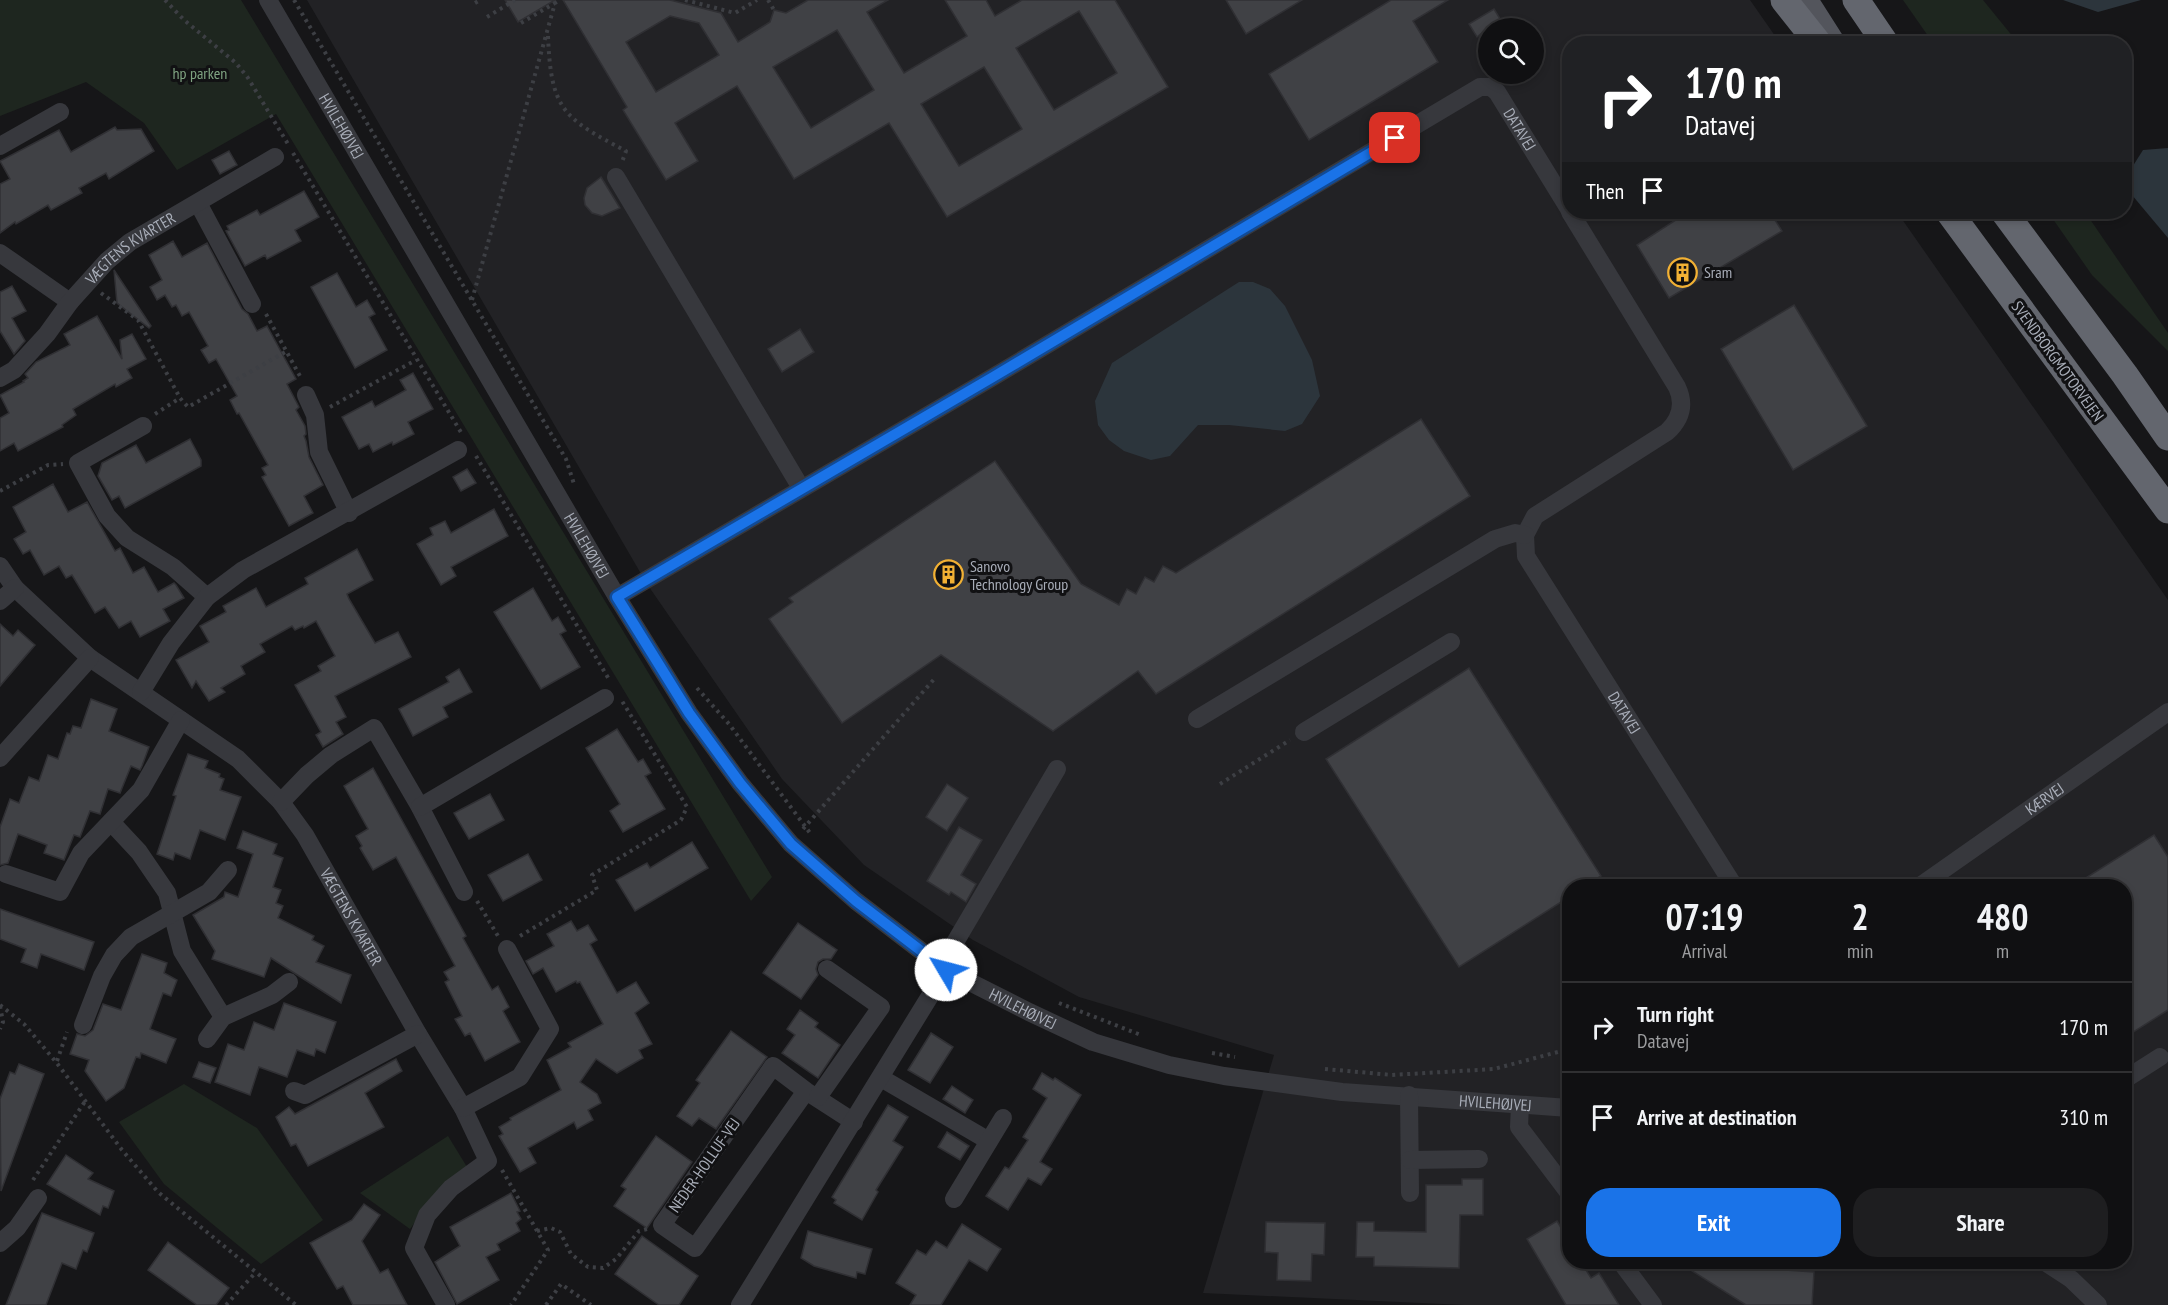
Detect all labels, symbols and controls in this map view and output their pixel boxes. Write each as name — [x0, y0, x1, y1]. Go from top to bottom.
map controls — [1478, 18, 1544, 84]
button: search — [1478, 18, 1544, 84]
text: 170 m — [1685, 55, 1782, 110]
icon: right — [1586, 60, 1664, 138]
park label: hp parken — [173, 63, 227, 83]
street label: HVILEHØJVEJ — [315, 90, 369, 162]
street label: DATAVEJ — [1499, 104, 1541, 154]
text: Datavej — [1685, 108, 1756, 142]
pin — [1369, 112, 1420, 163]
icon: arrive — [1378, 121, 1411, 154]
icon: arrive — [1636, 174, 1669, 207]
text: Then — [1586, 177, 1624, 205]
street label: VÆGTENS KVARTER — [80, 207, 179, 289]
building icon: Sram — [1667, 256, 1699, 288]
place label: Sram — [1704, 262, 1732, 282]
street label: SVENDBORGMOTORVEJEN — [2008, 297, 2108, 425]
street label: HVILEHØJVEJ — [560, 509, 614, 582]
place label: Sanovo Technology Group — [970, 556, 1068, 594]
building icon: Sanovo Technology Group — [933, 559, 965, 591]
street label: DATAVEJ — [1604, 688, 1645, 737]
street label: KÆRVEJ — [2021, 778, 2068, 819]
street label: VÆGTENS KVARTER — [315, 864, 387, 969]
text: 07:19 — [1666, 893, 1743, 940]
text: 2 — [1851, 893, 1869, 940]
text: 480 — [1977, 893, 2028, 940]
position arrow — [914, 938, 978, 1002]
text: Arrival — [1682, 938, 1727, 964]
text: min — [1847, 938, 1873, 964]
text: m — [1996, 938, 2009, 964]
street label: HVILEHØJVEJ — [986, 984, 1060, 1033]
text: Turn right — [1637, 1000, 1714, 1028]
icon: right — [1586, 1011, 1619, 1044]
text: 170 m — [2059, 1013, 2108, 1041]
text: Datavej — [1637, 1028, 1689, 1054]
street label: HVILEHØJVEJ — [1458, 1090, 1532, 1115]
icon: arrive — [1586, 1101, 1619, 1134]
text: Arrive at destination — [1637, 1103, 1797, 1131]
text: 310 m — [2059, 1103, 2108, 1131]
street label: NEDER-HOLLUF-VEJ — [664, 1114, 744, 1216]
button: Exit — [1586, 1188, 1841, 1257]
button: Share — [1853, 1188, 2108, 1257]

